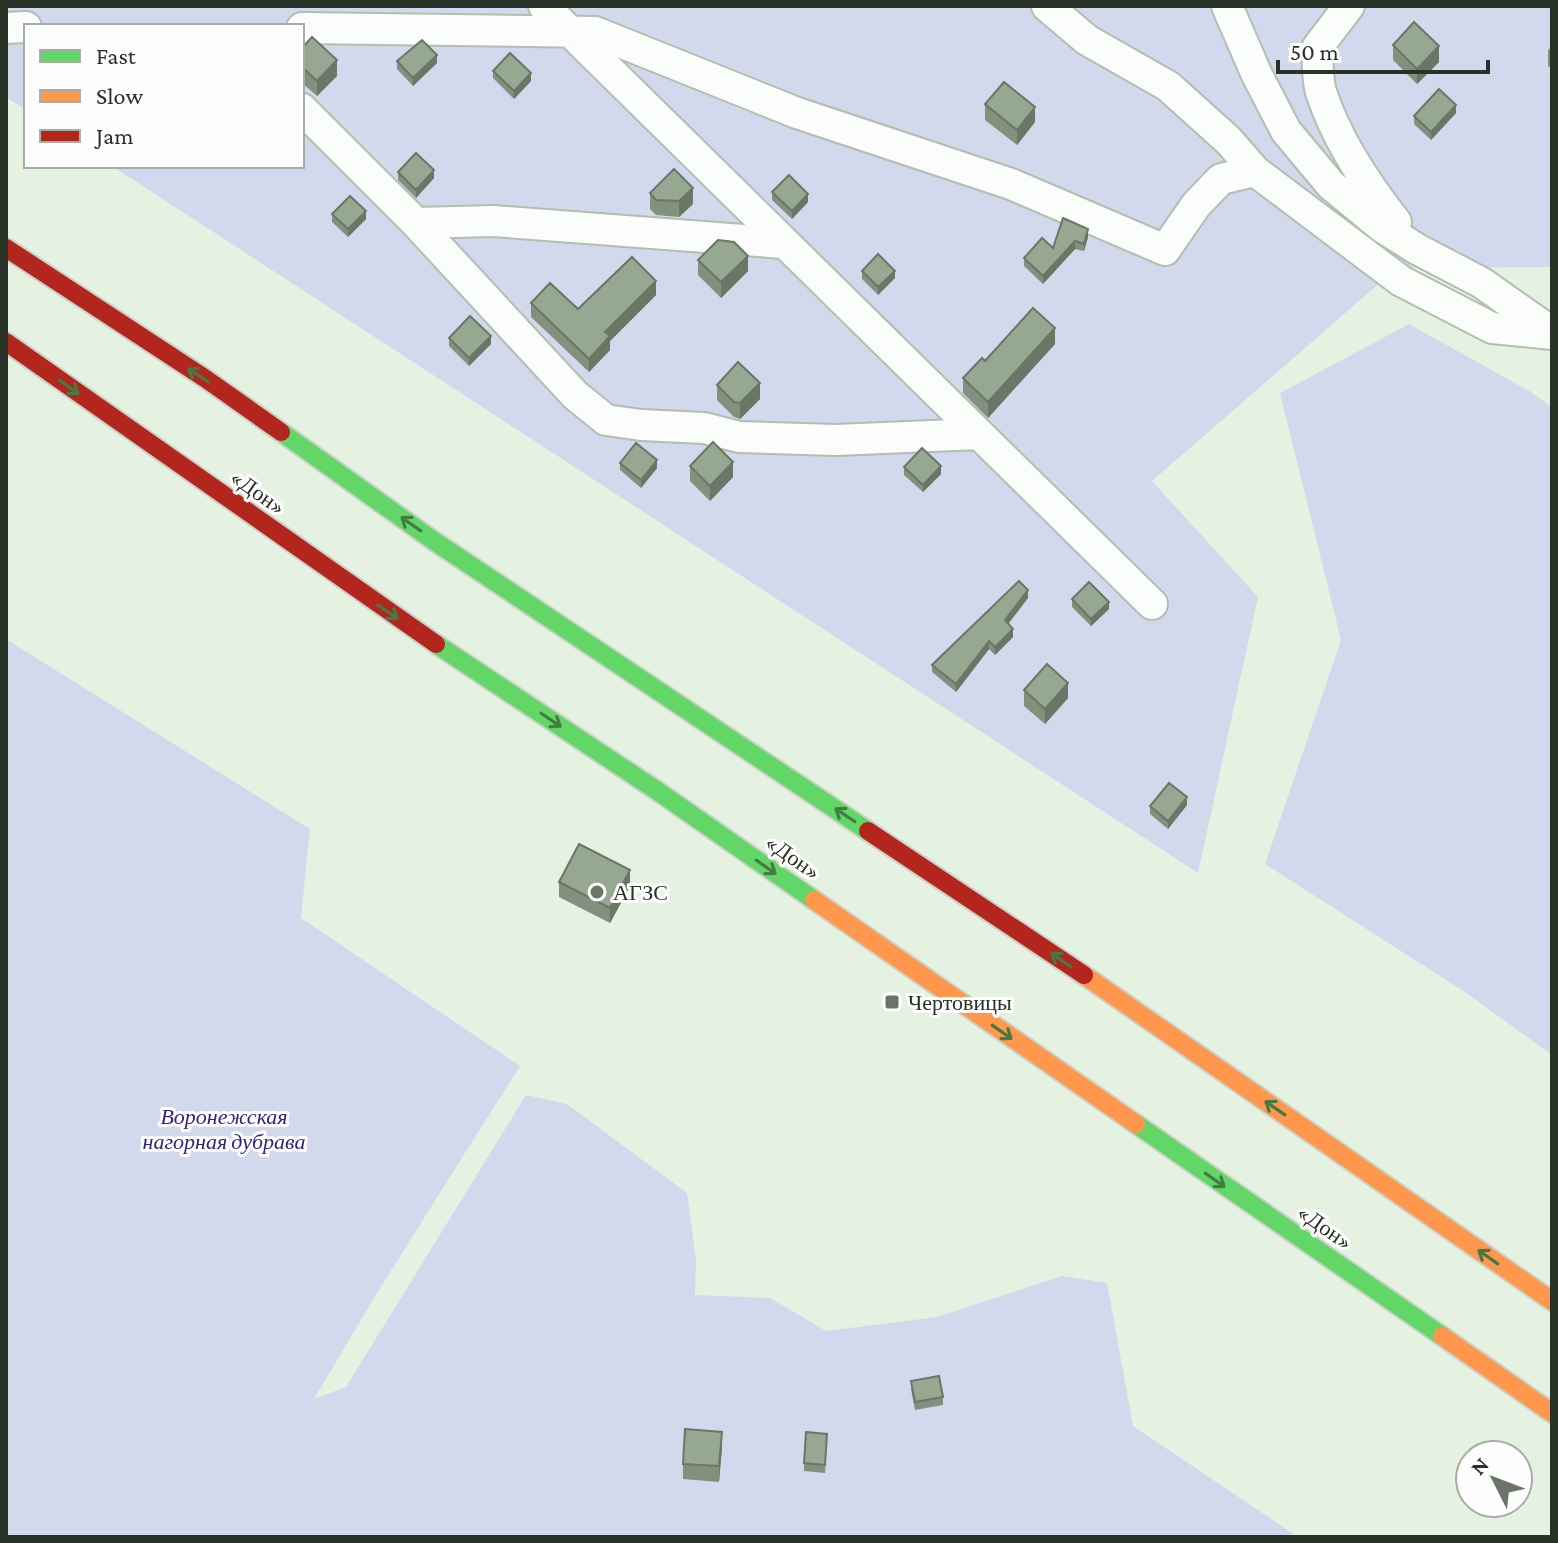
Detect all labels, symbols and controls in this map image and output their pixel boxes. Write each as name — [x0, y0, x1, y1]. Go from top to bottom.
legend — [24, 24, 304, 168]
scale bar — [1278, 24, 1488, 74]
text: 50 m — [1290, 38, 1339, 65]
text: Fast — [96, 42, 137, 69]
text: Slow — [96, 82, 143, 109]
text: Jam — [94, 122, 134, 149]
one-way arrow — [187, 366, 210, 382]
one-way arrow — [58, 379, 80, 395]
street label: «Дон» — [226, 464, 290, 520]
one-way arrow — [400, 516, 422, 532]
one-way arrow — [376, 603, 398, 620]
one-way arrow — [540, 712, 562, 728]
one-way arrow — [834, 807, 856, 824]
street label: «Дон» — [761, 829, 825, 885]
one-way arrow — [754, 859, 776, 875]
place label: АГЗС — [613, 880, 668, 905]
marker: АГЗС — [588, 883, 606, 901]
one-way arrow — [1050, 952, 1072, 968]
place label: Чертовицы — [908, 990, 1012, 1015]
marker: Чертовицы — [883, 993, 901, 1011]
one-way arrow — [990, 1024, 1012, 1040]
one-way arrow — [1264, 1100, 1286, 1116]
park label: Воронежская нагорная дубрава — [143, 1104, 305, 1154]
one-way arrow — [1204, 1172, 1226, 1188]
street label: «Дон» — [1293, 1199, 1357, 1255]
one-way arrow — [1478, 1249, 1500, 1265]
north arrow — [1454, 1439, 1534, 1519]
text: N — [1465, 1452, 1494, 1480]

